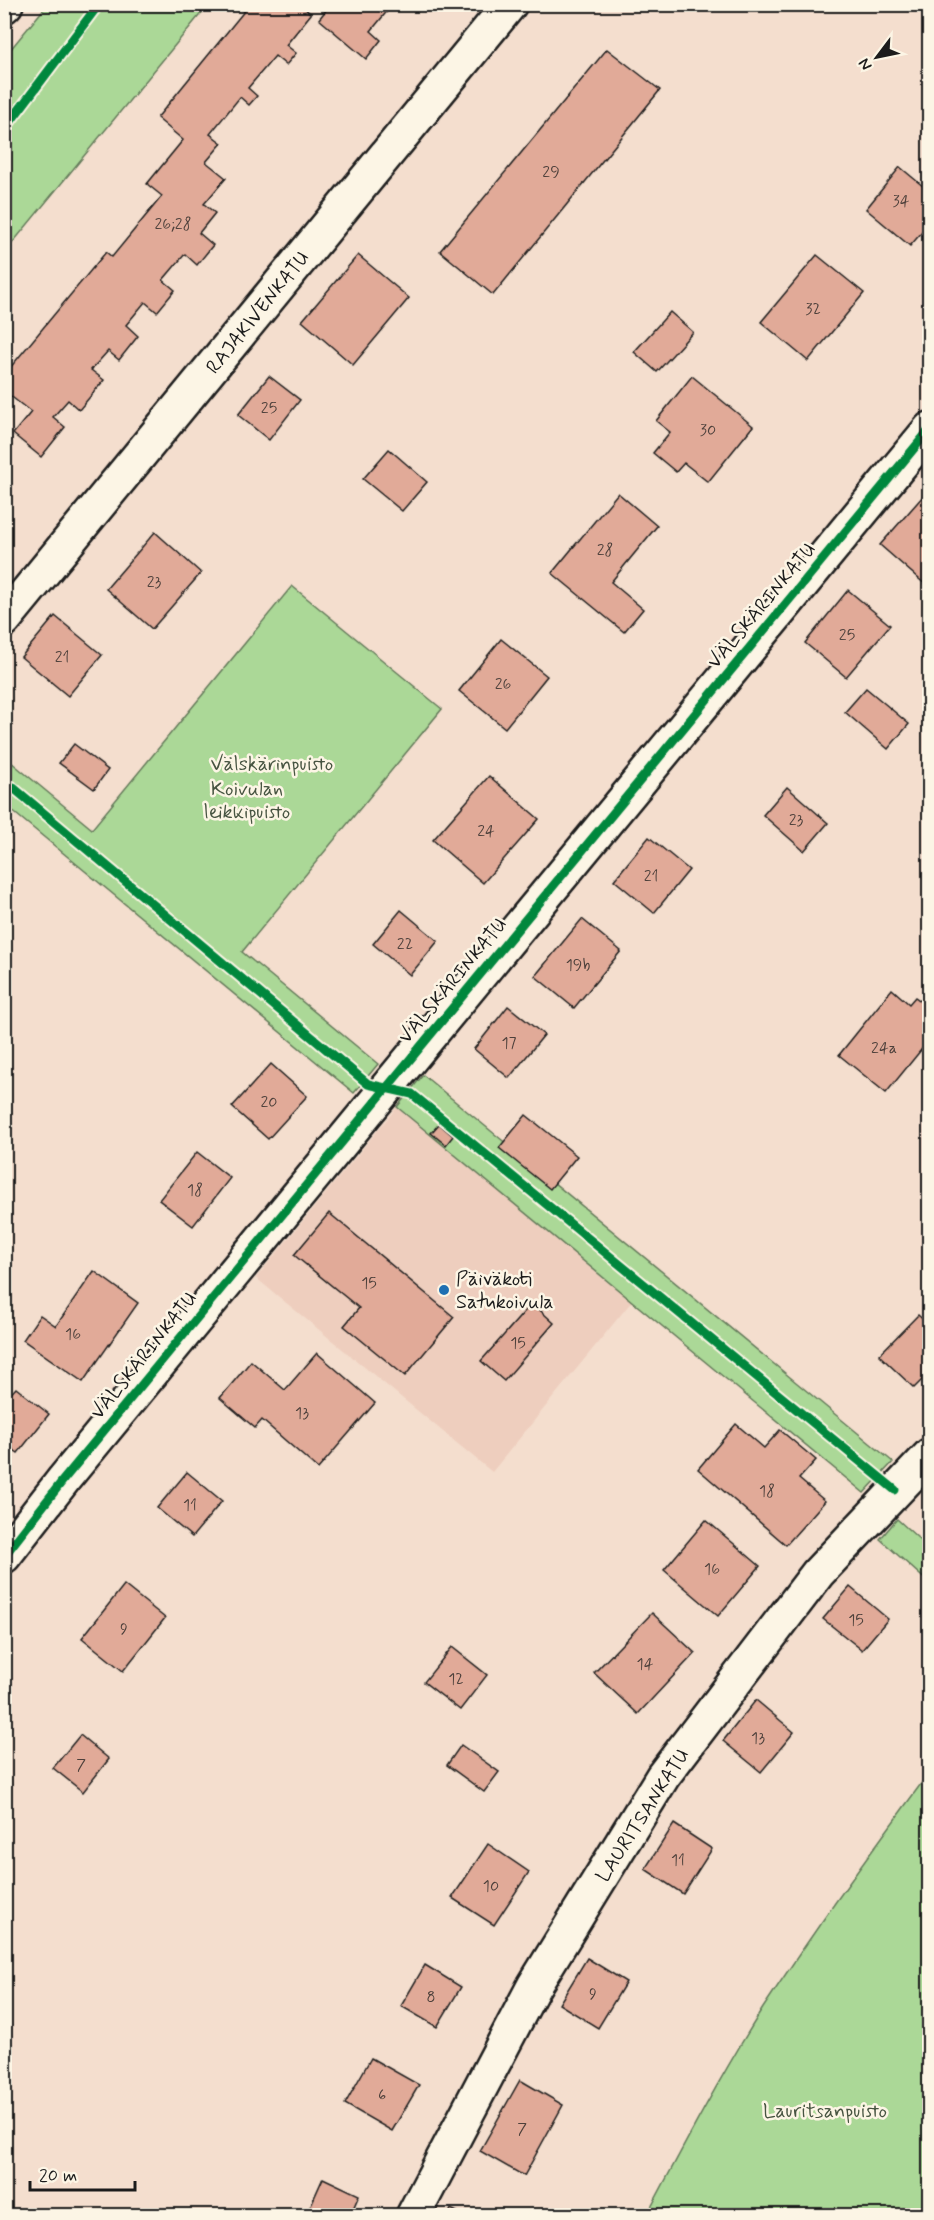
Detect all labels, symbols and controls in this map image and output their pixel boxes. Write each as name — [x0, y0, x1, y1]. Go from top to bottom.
north arrow — [847, 27, 907, 87]
text: N — [854, 54, 877, 74]
house number: 29 — [542, 162, 560, 183]
house number: 34 — [893, 191, 910, 212]
house number: 26;28 — [155, 214, 191, 235]
street label: RAJAKIVENKATU — [200, 246, 316, 380]
house number: 32 — [805, 299, 821, 320]
house number: 25 — [261, 398, 277, 419]
house number: 30 — [700, 420, 716, 441]
street label: VÄLSKÄRINKATU — [701, 537, 823, 675]
house number: 28 — [597, 540, 613, 561]
house number: 23 — [147, 572, 162, 593]
house number: 25 — [839, 625, 855, 646]
house number: 21 — [55, 647, 69, 668]
house number: 26 — [495, 674, 511, 695]
park label: Välskärinpuisto — [211, 751, 333, 778]
park label: Koivulan leikkipuisto — [204, 776, 290, 826]
house number: 23 — [789, 810, 804, 831]
house number: 24 — [477, 821, 495, 842]
house number: 21 — [644, 866, 658, 887]
street label: VÄLSKÄRINKATU — [392, 912, 514, 1050]
house number: 22 — [397, 934, 413, 955]
house number: 19b — [566, 955, 590, 976]
house number: 17 — [501, 1033, 517, 1054]
house number: 24a — [871, 1038, 897, 1059]
house number: 20 — [261, 1092, 278, 1113]
house number: 18 — [187, 1180, 203, 1201]
place label: Päiväkoti Satukoivula — [456, 1266, 554, 1316]
house number: 15 — [361, 1273, 377, 1294]
marker: Päiväkoti Satukoivula — [437, 1283, 451, 1297]
street label: VÄLSKÄRINKATU — [84, 1287, 204, 1425]
house number: 16 — [65, 1324, 81, 1345]
house number: 15 — [510, 1333, 526, 1354]
house number: 13 — [295, 1403, 309, 1424]
house number: 18 — [759, 1481, 775, 1502]
house number: 11 — [183, 1495, 197, 1516]
house number: 16 — [704, 1559, 720, 1580]
house number: 15 — [848, 1610, 864, 1631]
house number: 9 — [120, 1619, 128, 1640]
house number: 14 — [637, 1654, 654, 1675]
house number: 12 — [448, 1669, 464, 1690]
house number: 13 — [751, 1728, 765, 1749]
street label: LAURITSANKATU — [590, 1744, 696, 1888]
house number: 7 — [76, 1755, 86, 1776]
house number: 11 — [671, 1850, 685, 1871]
house number: 10 — [483, 1876, 499, 1897]
house number: 9 — [589, 1984, 597, 2005]
house number: 8 — [426, 1987, 436, 2008]
house number: 6 — [378, 2085, 386, 2106]
park label: Lauritsanpuisto — [763, 2098, 887, 2125]
house number: 7 — [517, 2119, 527, 2140]
scale bar — [30, 2154, 135, 2192]
text: 20 m — [39, 2164, 77, 2188]

